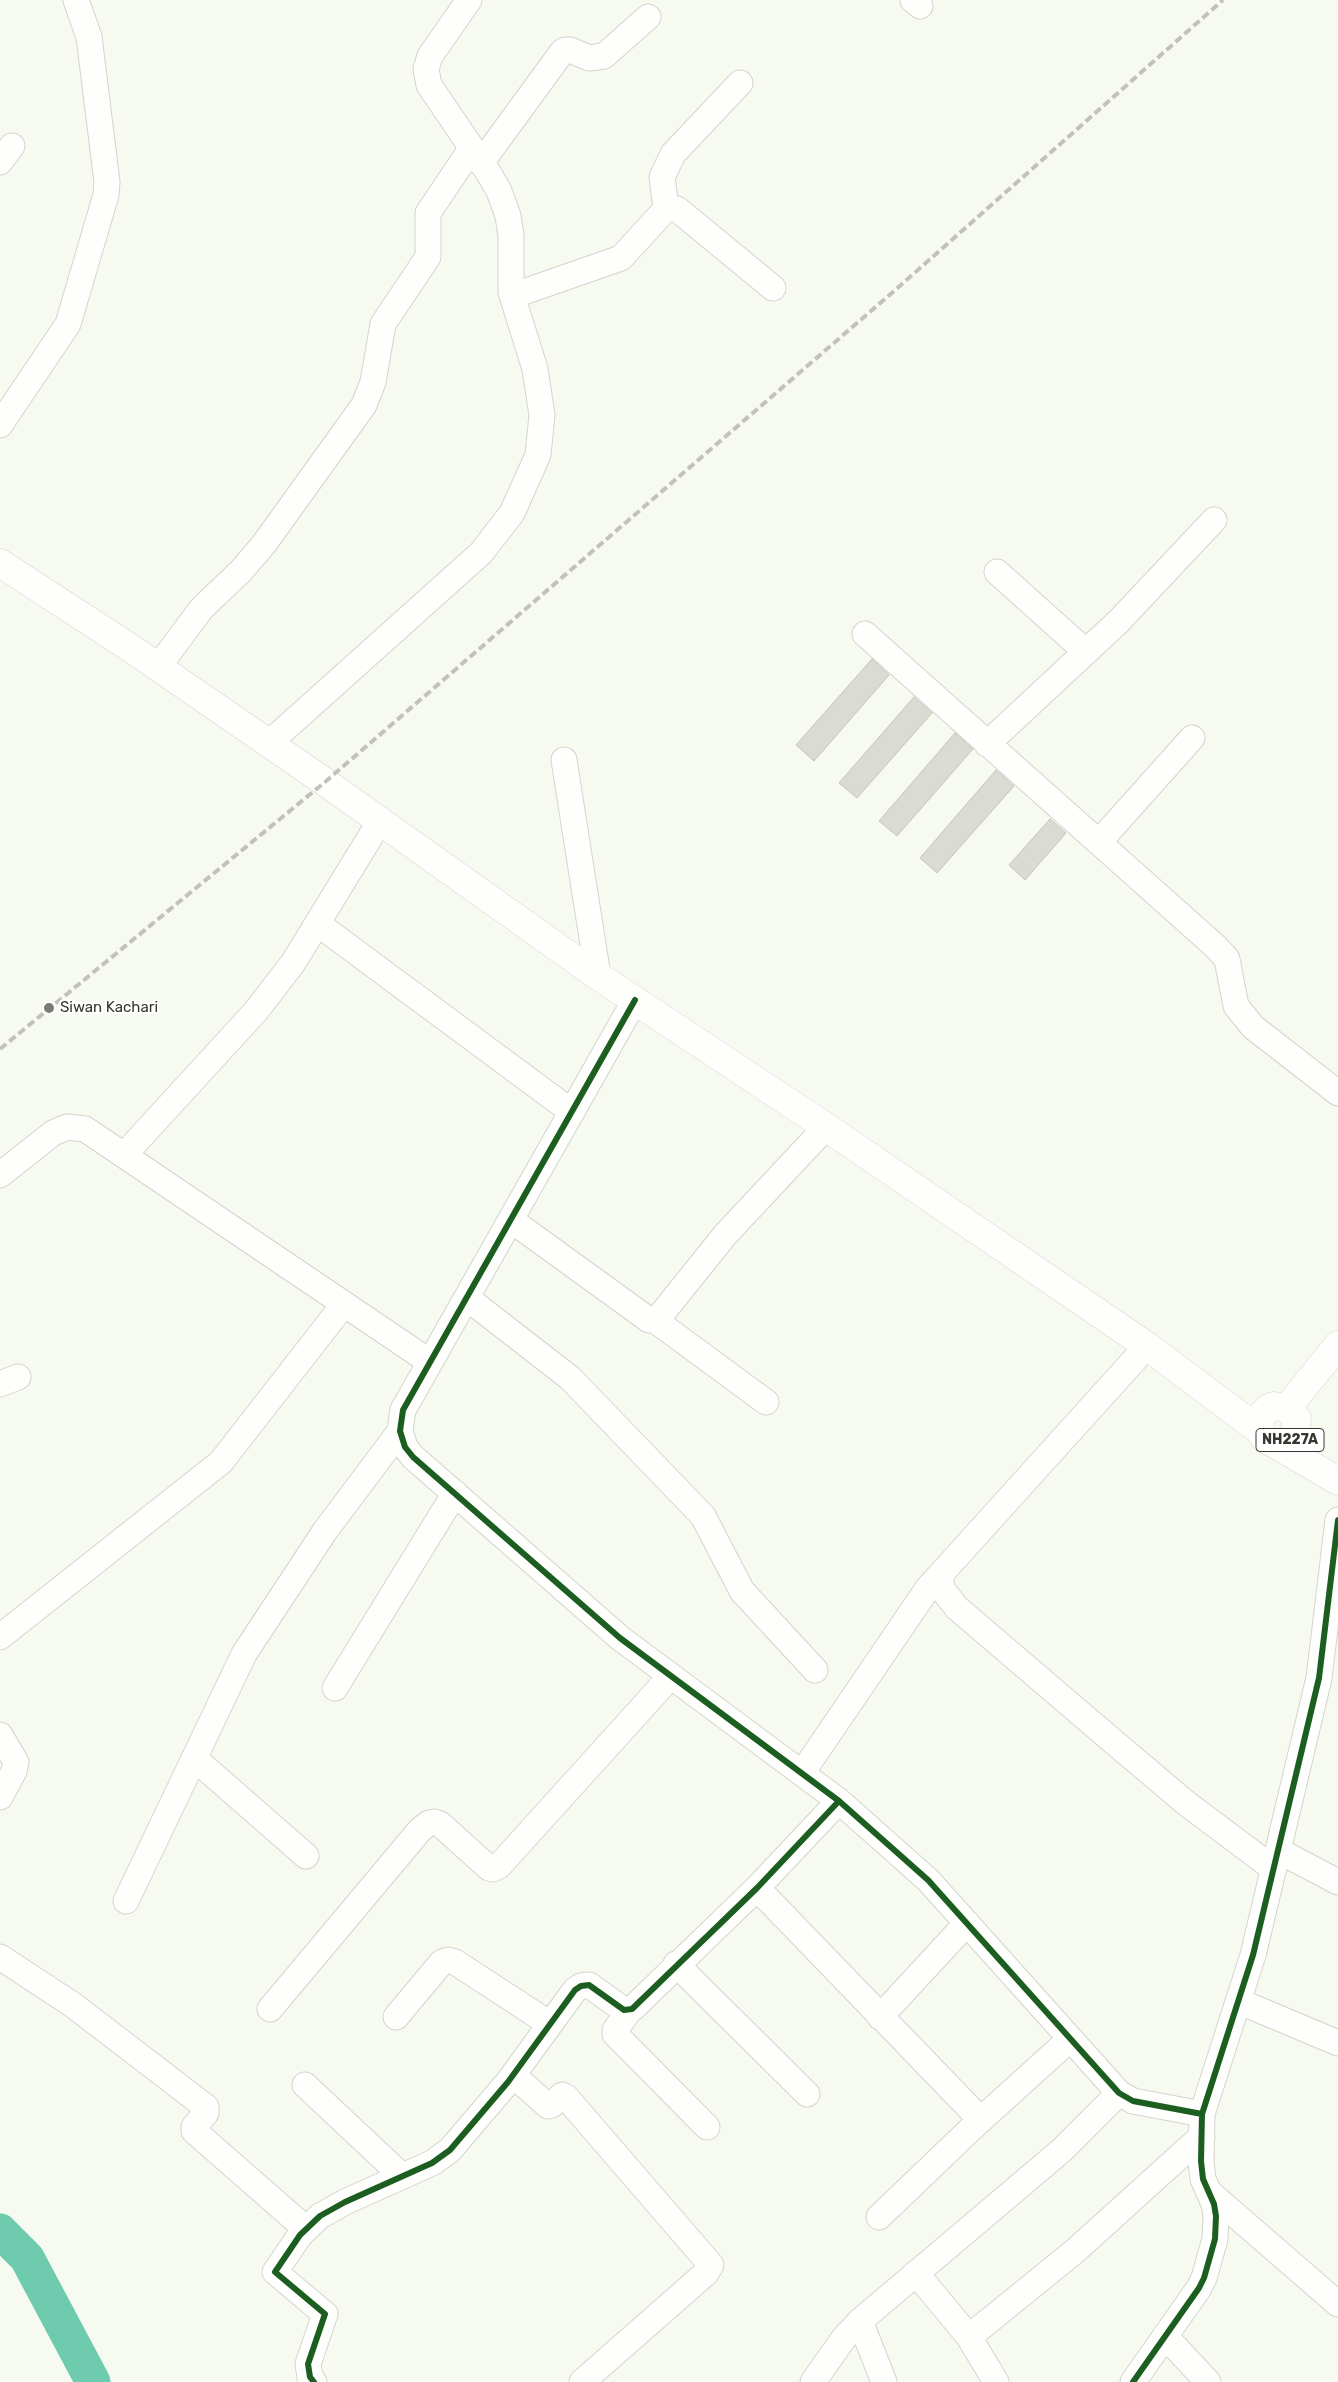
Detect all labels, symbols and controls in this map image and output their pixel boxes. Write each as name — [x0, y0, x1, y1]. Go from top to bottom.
place label: Siwan Kachari — [60, 999, 158, 1017]
marker: Siwan Kachari — [42, 1001, 56, 1015]
road number: NH227A — [1256, 1428, 1324, 1452]

